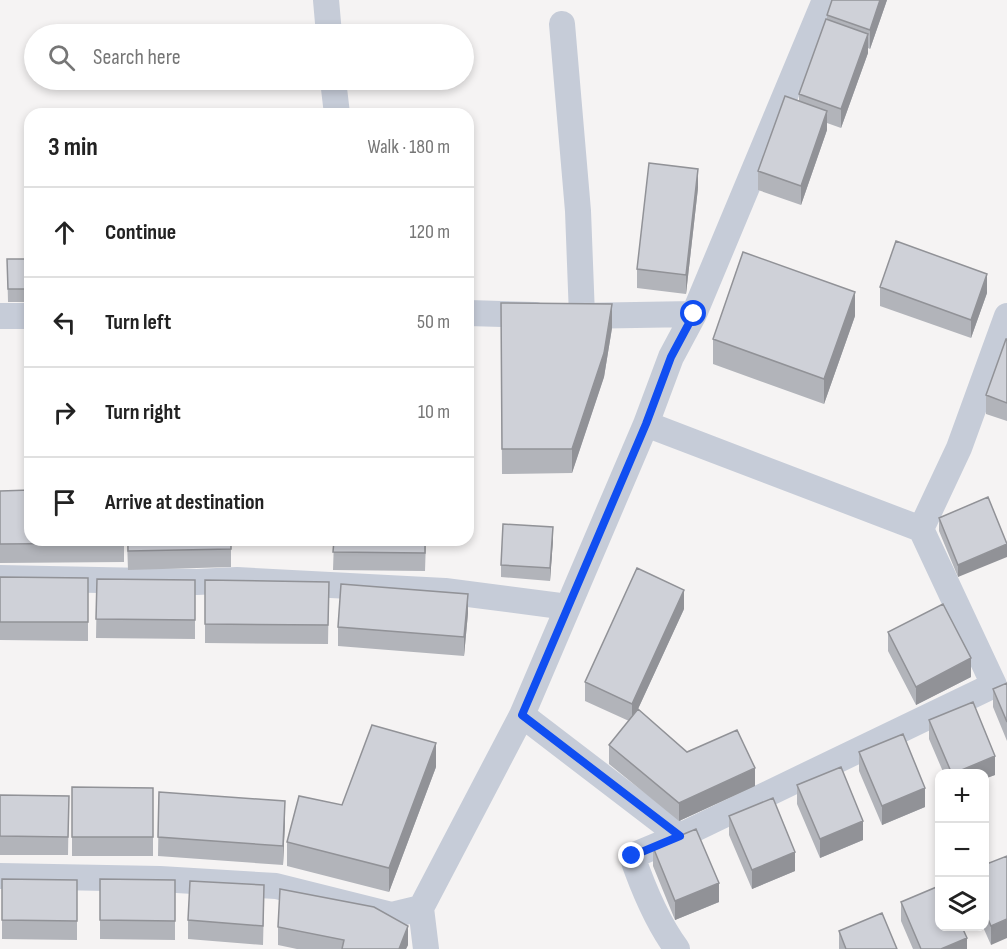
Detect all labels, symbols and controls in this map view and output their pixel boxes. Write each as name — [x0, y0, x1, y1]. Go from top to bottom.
search box — [24, 24, 474, 90]
icon: search — [45, 41, 78, 74]
text: Search here — [93, 44, 180, 71]
text: 3 min — [48, 132, 98, 163]
text: Walk · 180 m — [367, 135, 450, 159]
icon: ahead — [48, 216, 81, 249]
text: Continue — [105, 219, 176, 246]
text: 120 m — [410, 220, 450, 244]
route start — [680, 300, 706, 326]
icon: left — [48, 306, 81, 339]
text: Turn left — [105, 309, 171, 336]
text: 50 m — [417, 310, 450, 334]
icon: right — [48, 396, 81, 429]
text: Turn right — [105, 399, 181, 426]
text: 10 m — [418, 400, 450, 424]
icon: arrive — [48, 486, 81, 519]
text: Arrive at destination — [105, 489, 264, 516]
map controls — [935, 769, 989, 931]
button: + — [935, 769, 989, 823]
button: − — [935, 823, 989, 877]
route end — [618, 842, 644, 868]
button: layers — [935, 877, 989, 931]

